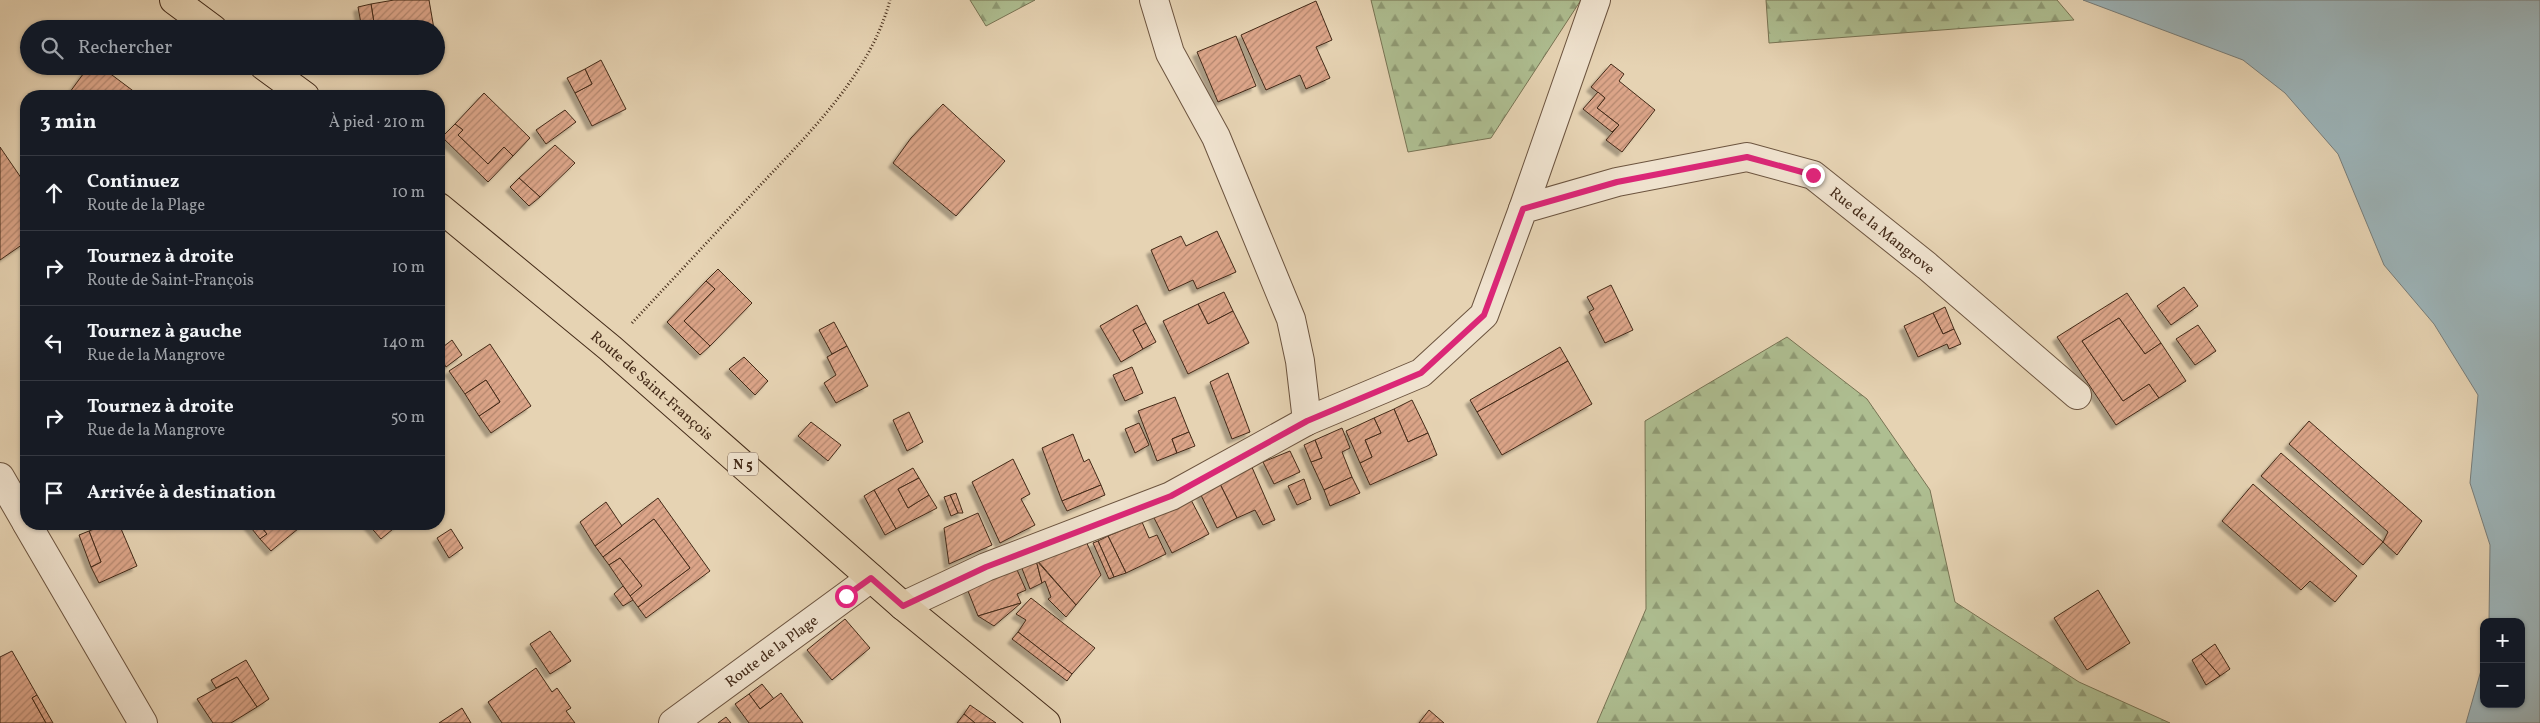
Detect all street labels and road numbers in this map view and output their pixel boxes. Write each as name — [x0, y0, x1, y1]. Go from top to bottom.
street label: Rue de la Mangrove — [1824, 183, 1939, 280]
street label: Route de Saint-François — [585, 327, 717, 446]
road number: N 5 — [728, 452, 758, 476]
street label: Route de la Plage — [721, 611, 823, 693]

